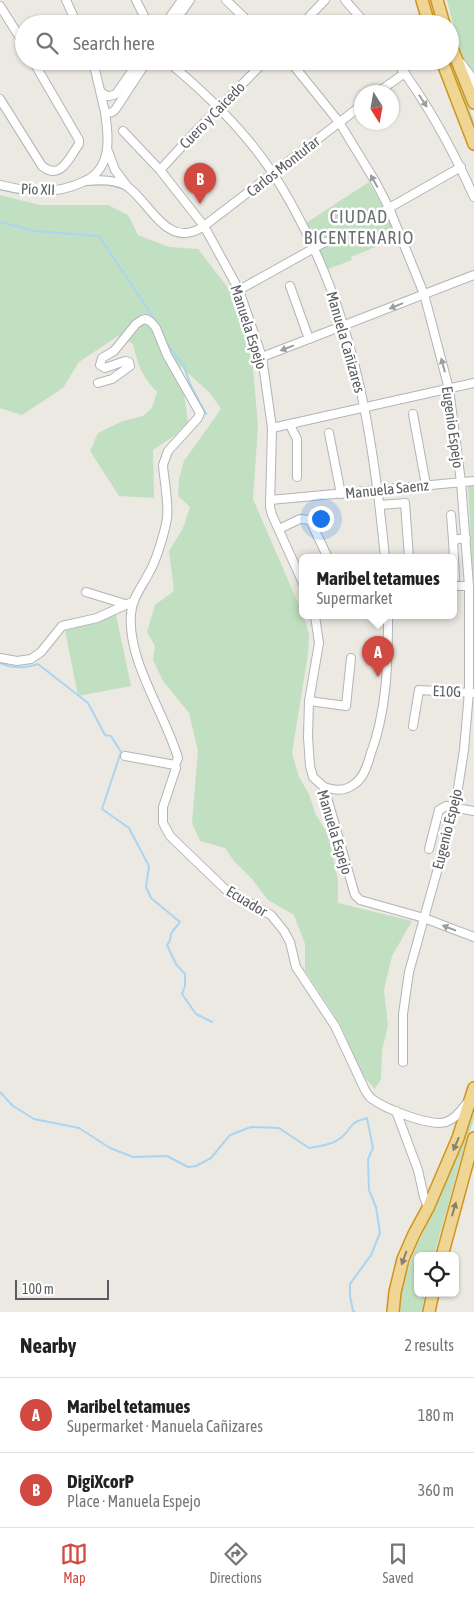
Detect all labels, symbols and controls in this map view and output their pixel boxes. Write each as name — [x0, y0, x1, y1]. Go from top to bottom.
search box — [15, 15, 459, 70]
icon: search — [33, 29, 61, 57]
text: Search here — [73, 32, 155, 54]
street label: Cuero y Caicedo — [176, 78, 248, 152]
north arrow — [354, 85, 399, 130]
one-way arrow — [418, 95, 428, 108]
street label: Carlos Montufar — [243, 132, 323, 200]
pin: B — [184, 163, 216, 204]
one-way arrow — [370, 174, 379, 187]
street label: Pío XII — [21, 180, 55, 198]
district label: CIUDAD BICENTENARIO — [304, 206, 414, 248]
street label: Manuela Espejo — [227, 283, 271, 371]
street label: Manuela Cañizares — [323, 289, 369, 395]
one-way arrow — [389, 302, 403, 310]
one-way arrow — [279, 344, 294, 352]
one-way arrow — [439, 358, 447, 373]
street label: Eugenio Espejo — [439, 385, 467, 469]
street label: Manuela Saenz — [344, 476, 430, 502]
your location — [308, 506, 334, 532]
popup — [299, 554, 457, 619]
text: Maribel tetamues — [316, 567, 440, 589]
text: Supermarket — [316, 589, 393, 607]
pin: A — [362, 636, 394, 677]
street label: E10G — [432, 682, 462, 700]
street label: Eugenio Espejo — [429, 787, 465, 871]
street label: Manuela Espejo — [314, 788, 356, 876]
street label: Ecuador — [223, 882, 271, 920]
one-way arrow — [441, 924, 456, 932]
one-way arrow — [451, 1137, 459, 1151]
one-way arrow — [450, 1201, 458, 1216]
one-way arrow — [400, 1250, 408, 1265]
map controls — [414, 1252, 459, 1297]
button: locate — [414, 1252, 459, 1297]
scale bar — [15, 1277, 109, 1300]
text: 100 m — [22, 1281, 54, 1297]
text: Nearby — [20, 1333, 76, 1357]
text: 2 results — [404, 1336, 454, 1354]
text: Maribel tetamues — [67, 1395, 190, 1417]
text: A — [32, 1406, 40, 1424]
text: 180 m — [418, 1406, 454, 1424]
text: Supermarket · Manuela Cañizares — [67, 1417, 263, 1435]
text: DigiXcorP — [67, 1470, 134, 1492]
text: B — [32, 1481, 40, 1499]
text: 360 m — [418, 1481, 454, 1499]
text: Place · Manuela Espejo — [67, 1492, 201, 1510]
tab: Map — [60, 1540, 88, 1586]
tab: Directions — [209, 1540, 262, 1586]
tab: Saved — [383, 1540, 414, 1586]

